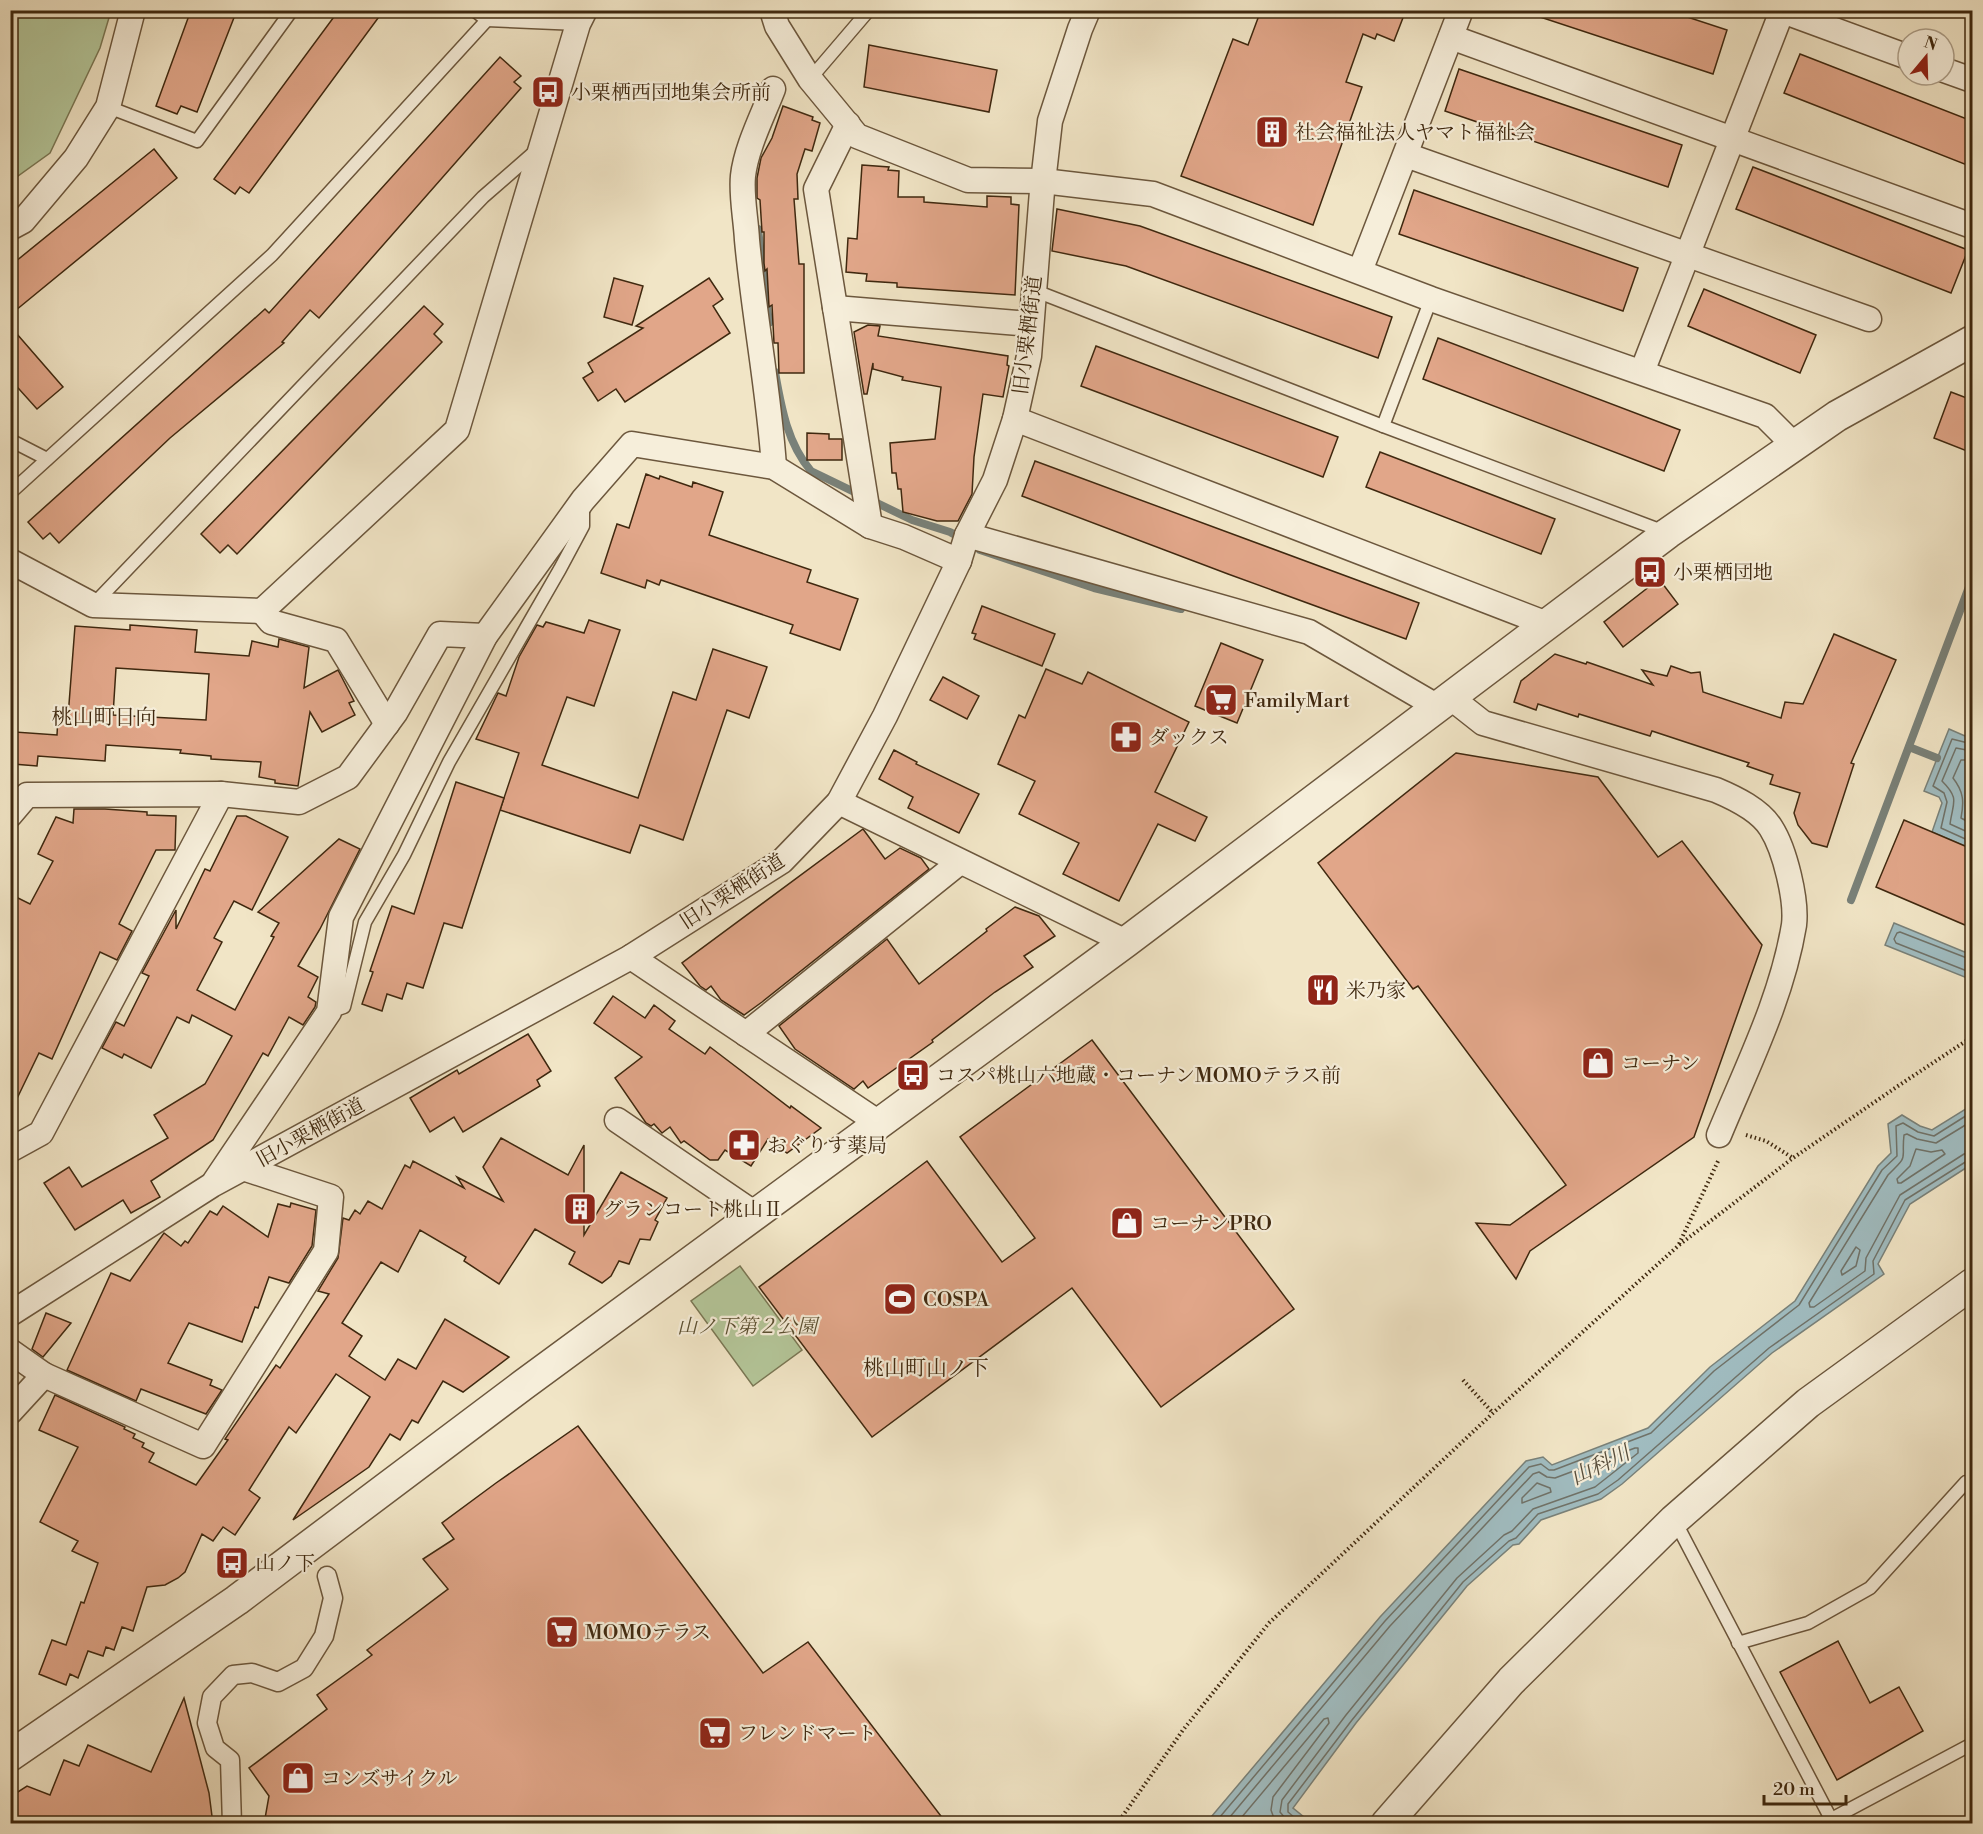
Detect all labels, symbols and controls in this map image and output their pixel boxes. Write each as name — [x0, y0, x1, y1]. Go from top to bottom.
north arrow — [1896, 27, 1956, 87]
text: N — [1921, 32, 1940, 55]
bus stop icon: 小栗栖西団地集会所前 — [530, 74, 566, 110]
place label: 小栗栖西団地集会所前 — [571, 81, 771, 106]
building icon: 社会福祉法人ヤマト福祉会 — [1254, 114, 1290, 150]
place label: 社会福祉法人ヤマト福祉会 — [1295, 121, 1535, 146]
street label: 旧小栗栖街道 — [1009, 274, 1048, 396]
bus stop icon: 小栗栖団地 — [1632, 554, 1668, 590]
place label: 小栗栖団地 — [1673, 561, 1773, 586]
supermarket icon: FamilyMart — [1203, 682, 1239, 718]
place label: FamilyMart — [1244, 689, 1350, 714]
district label: 桃山町日向 — [52, 705, 157, 731]
pharmacy icon: ダックス — [1108, 719, 1144, 755]
place label: ダックス — [1149, 726, 1229, 751]
street label: 旧小栗栖街道 — [676, 849, 790, 935]
restaurant icon: 米乃家 — [1305, 972, 1341, 1008]
place label: 米乃家 — [1346, 979, 1406, 1004]
shop icon: コーナン — [1580, 1045, 1616, 1081]
place label: コーナン — [1621, 1052, 1700, 1077]
bus stop icon: コスパ桃山六地蔵・コーナンMOMOテラス前 — [895, 1057, 931, 1093]
place label: コスパ桃山六地蔵・コーナンMOMOテラス前 — [936, 1064, 1341, 1089]
street label: 旧小栗栖街道 — [252, 1093, 369, 1173]
pharmacy icon: おぐりす薬局 — [726, 1127, 762, 1163]
place label: おぐりす薬局 — [767, 1134, 887, 1159]
building icon: グランコート桃山Ⅱ — [562, 1191, 598, 1227]
place label: グランコート桃山Ⅱ — [603, 1198, 783, 1223]
shop icon: コーナンPRO — [1109, 1205, 1145, 1241]
place label: コーナンPRO — [1150, 1212, 1272, 1237]
sports icon: COSPA — [882, 1281, 918, 1317]
place label: COSPA — [923, 1288, 991, 1313]
park label: 山ノ下第２公園 — [677, 1315, 820, 1340]
district label: 桃山町山ノ下 — [863, 1356, 989, 1382]
water label: 山科川 — [1566, 1440, 1636, 1491]
bus stop icon: 山ノ下 — [214, 1545, 250, 1581]
place label: 山ノ下 — [255, 1552, 315, 1577]
supermarket icon: MOMOテラス — [544, 1614, 580, 1650]
place label: MOMOテラス — [585, 1621, 711, 1646]
supermarket icon: フレンドマート — [697, 1715, 733, 1751]
place label: フレンドマート — [738, 1722, 877, 1747]
shop icon: コンズサイクル — [280, 1760, 316, 1796]
place label: コンズサイクル — [321, 1767, 458, 1792]
scale bar — [1764, 1768, 1846, 1806]
text: 20 m — [1773, 1778, 1815, 1801]

